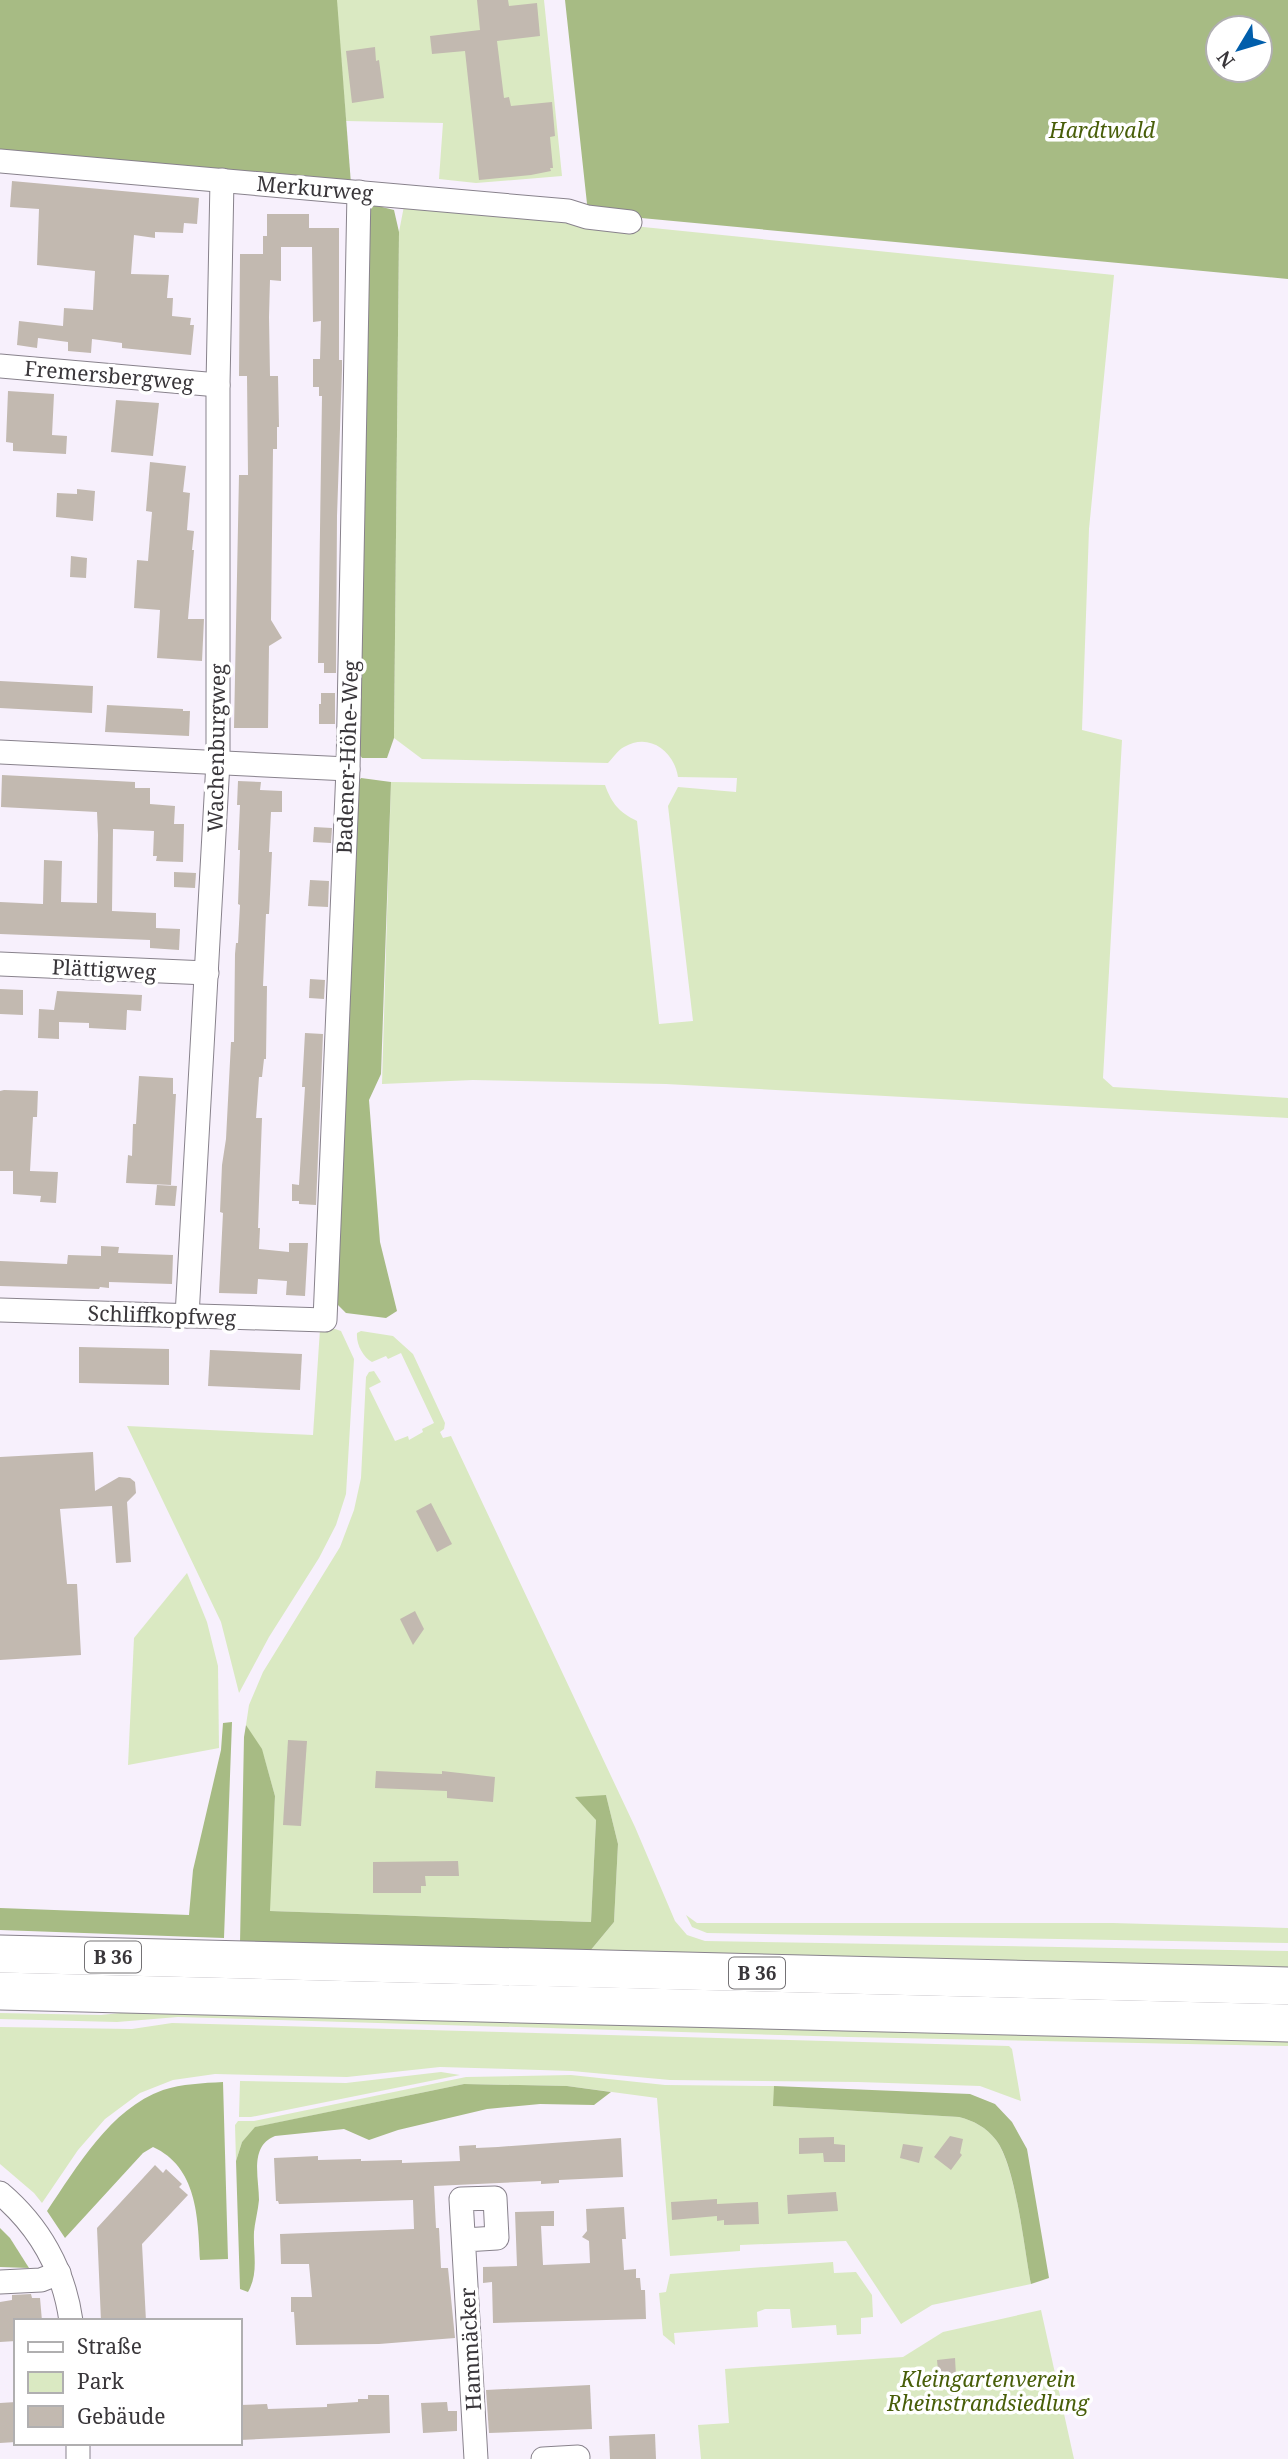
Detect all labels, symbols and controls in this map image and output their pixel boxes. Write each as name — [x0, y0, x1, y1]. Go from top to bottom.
north arrow — [1204, 14, 1274, 84]
text: N — [1211, 46, 1240, 73]
park label: Hardtwald — [1048, 116, 1156, 144]
street label: Merkurweg — [256, 169, 375, 207]
street label: Fremersbergweg — [23, 354, 196, 396]
street label: Badener-Höhe-Weg — [330, 659, 364, 854]
street label: Wachenburgweg — [201, 663, 231, 833]
street label: Plättigweg — [51, 952, 158, 986]
street label: Schliffkopfweg — [87, 1298, 237, 1332]
road number: B 36 — [85, 1941, 141, 1972]
road number: B 36 — [729, 1957, 785, 1988]
street label: Hammäcker — [453, 2287, 487, 2411]
legend — [14, 2319, 242, 2445]
text: Straße — [77, 2332, 142, 2360]
park label: Kleingartenverein Rheinstrandsiedlung — [886, 2365, 1090, 2417]
text: Park — [77, 2367, 124, 2395]
text: Gebäude — [77, 2402, 165, 2430]

